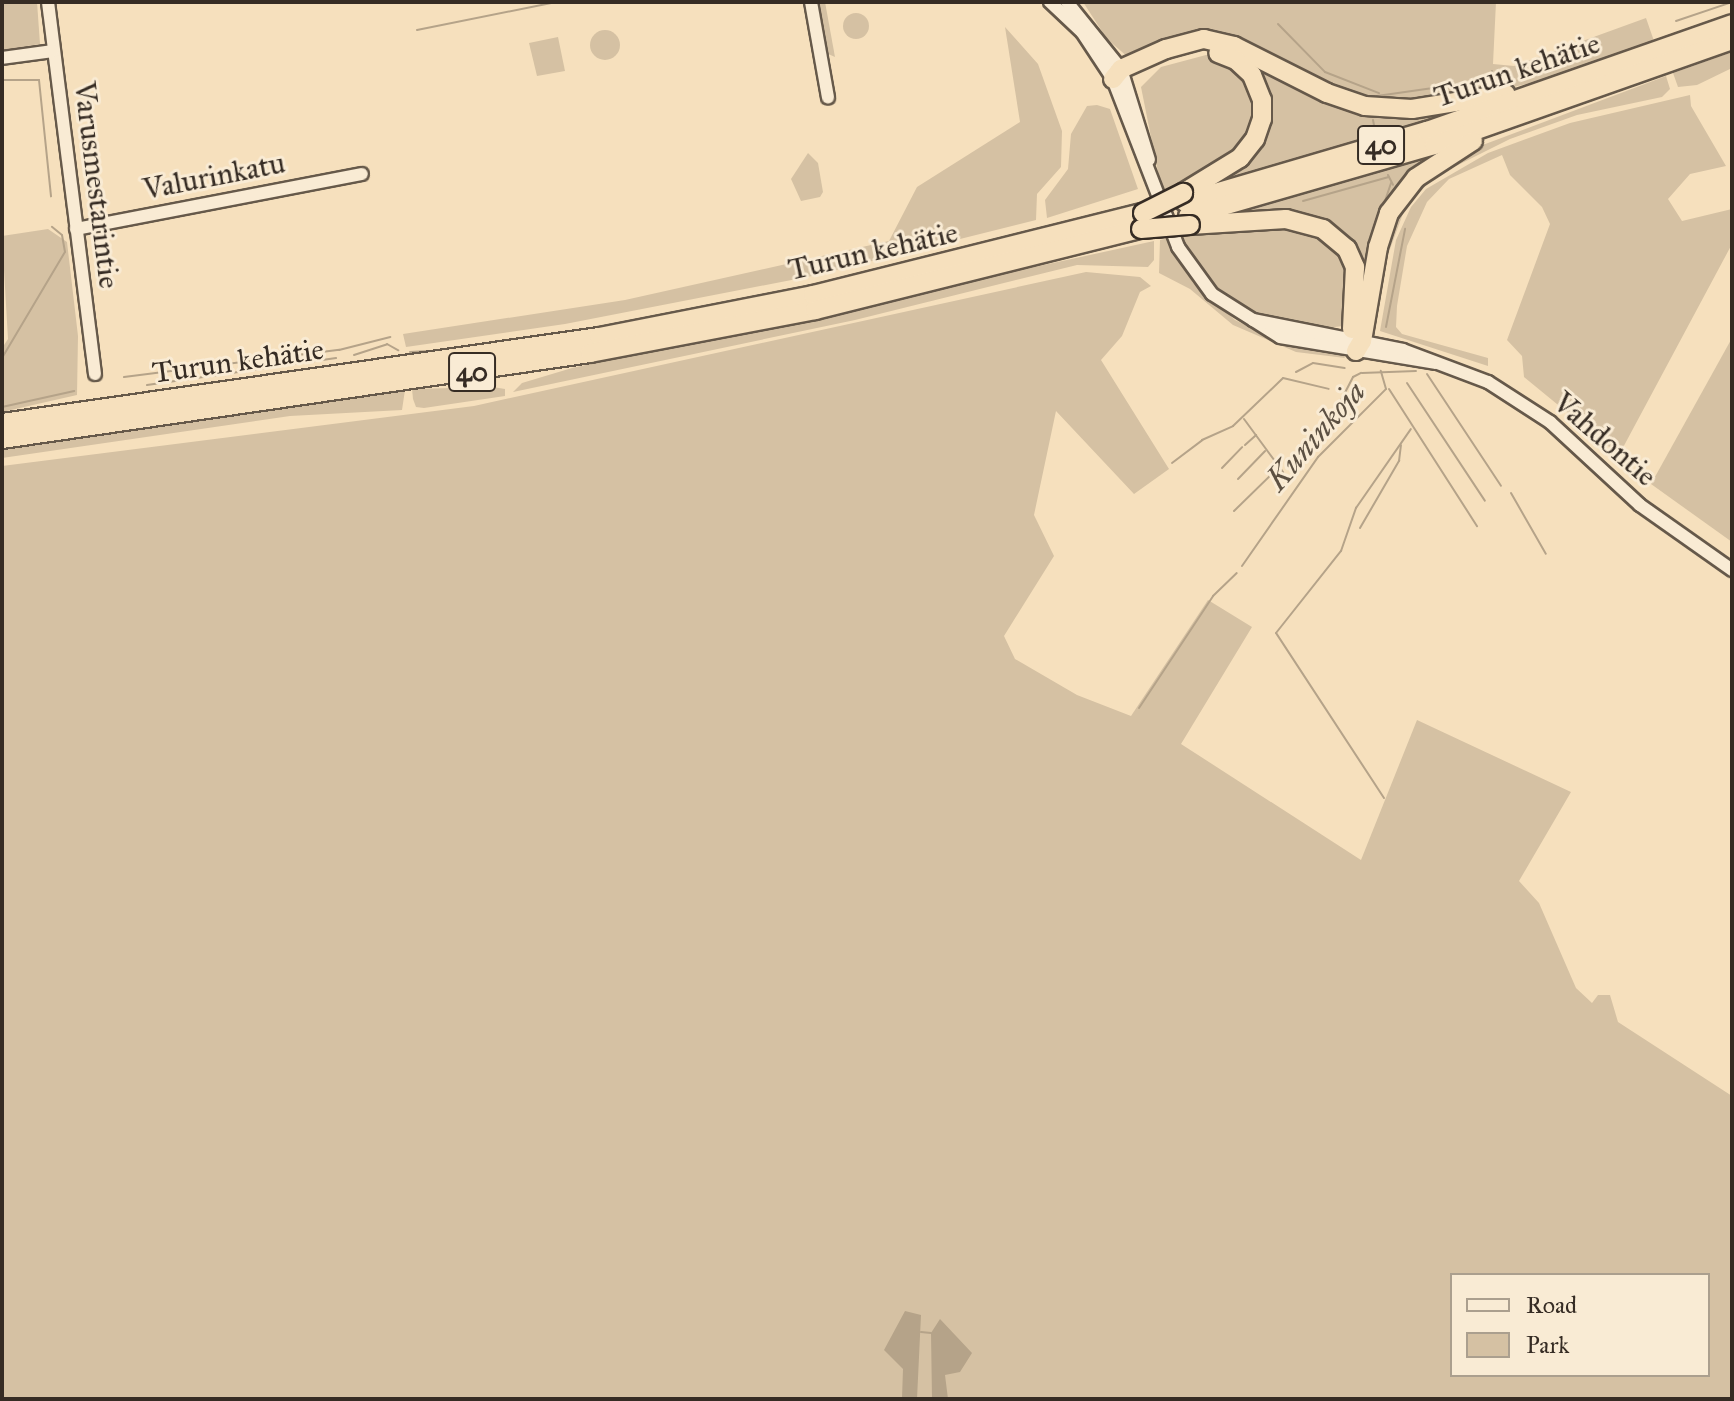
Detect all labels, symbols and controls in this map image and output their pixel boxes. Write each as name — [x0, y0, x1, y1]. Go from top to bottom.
street label: Turun kehätie — [1429, 25, 1605, 115]
street label: Varusmestarintie — [66, 79, 128, 291]
road number: 40 — [1357, 121, 1405, 169]
street label: Valurinkatu — [140, 145, 288, 207]
street label: Turun kehätie — [785, 214, 961, 288]
street label: Turun kehätie — [150, 331, 326, 391]
road number: 40 — [448, 348, 496, 396]
water label: Kuninkoja — [1258, 373, 1374, 499]
street label: Vahdontie — [1546, 384, 1664, 494]
legend — [1450, 1273, 1710, 1377]
text: Road — [1526, 1290, 1577, 1320]
text: Park — [1526, 1330, 1569, 1360]

